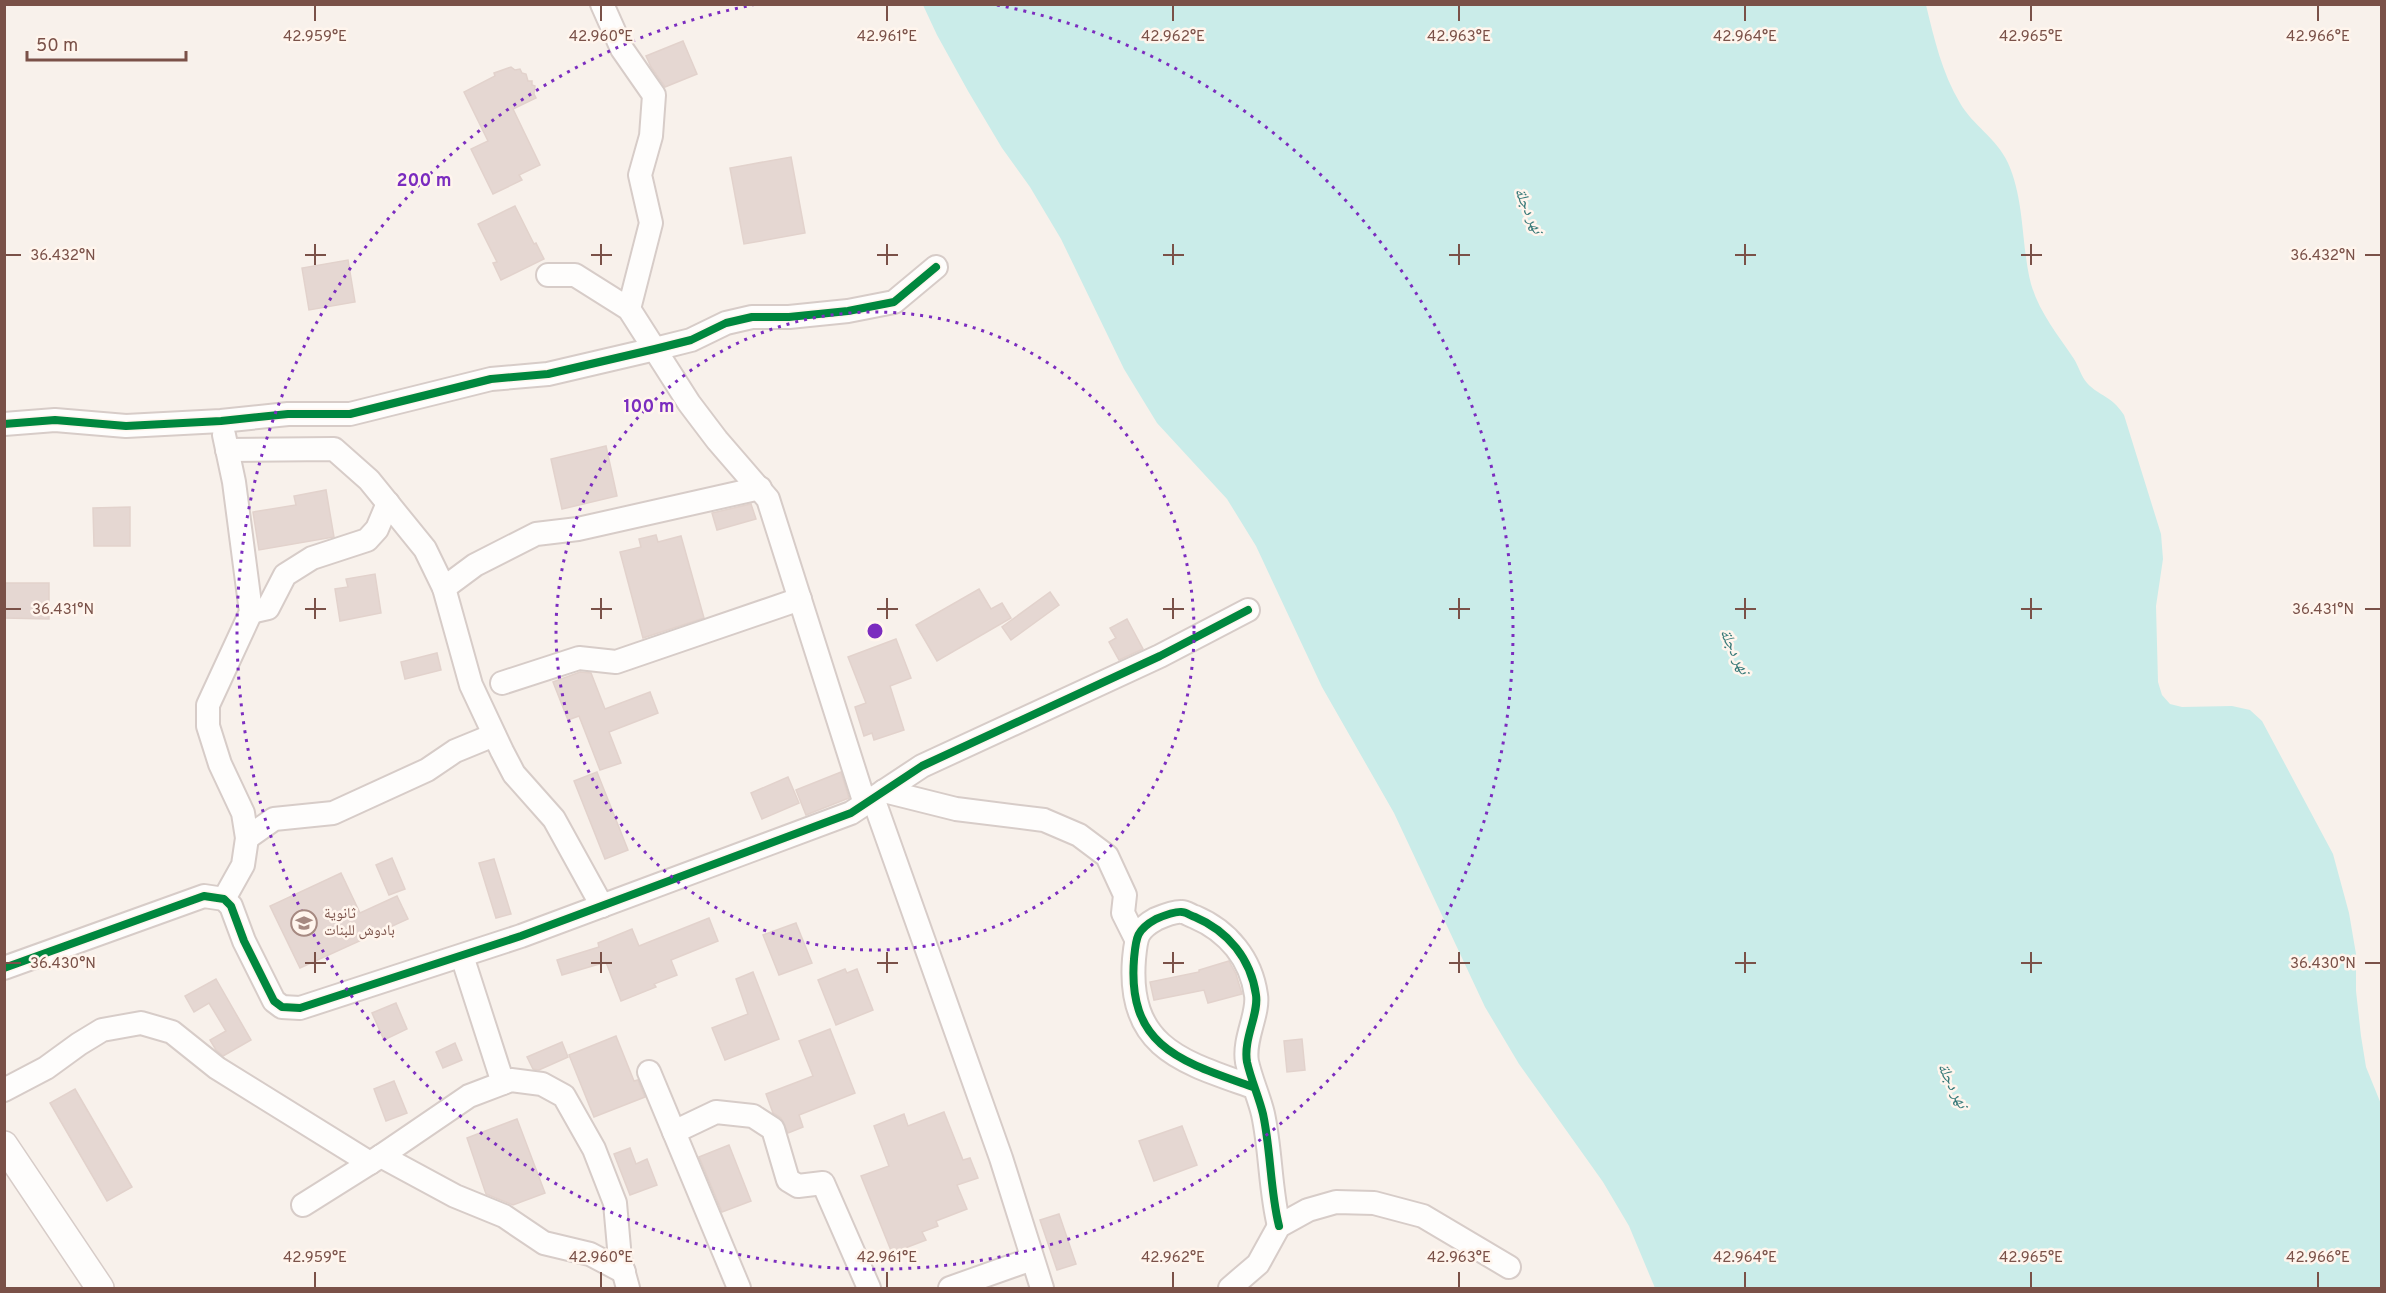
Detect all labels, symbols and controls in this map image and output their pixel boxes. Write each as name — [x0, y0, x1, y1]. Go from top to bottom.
scale bar — [27, 24, 186, 62]
text: 42.959°E — [283, 28, 347, 47]
text: 42.960°E — [569, 28, 633, 47]
text: 42.961°E — [857, 28, 917, 47]
text: 42.962°E — [1141, 28, 1205, 47]
text: 42.963°E — [1427, 28, 1491, 47]
text: 42.964°E — [1713, 28, 1777, 47]
text: 42.965°E — [1999, 28, 2063, 47]
text: 42.966°E — [2286, 28, 2350, 47]
text: 50 m — [36, 35, 78, 58]
text: 200 m — [396, 170, 452, 193]
water label: نهر دجلة — [1509, 185, 1548, 240]
text: 36.432°N — [30, 247, 96, 266]
text: 36.432°N — [2290, 247, 2356, 266]
text: 100 m — [623, 396, 675, 419]
text: 36.431°N — [32, 601, 94, 620]
text: 36.431°N — [2292, 601, 2354, 620]
centre of rings — [865, 621, 885, 641]
water label: نهر دجلة — [1714, 626, 1755, 681]
place label: ثانوية بادوش للبنات — [324, 905, 395, 941]
school or university icon: ثانوية بادوش للبنات — [289, 908, 319, 938]
text: 36.430°N — [30, 955, 96, 974]
text: 36.430°N — [2290, 955, 2356, 974]
water label: نهر دجلة — [1932, 1060, 1973, 1115]
text: 42.959°E — [283, 1249, 347, 1268]
text: 42.960°E — [569, 1249, 633, 1268]
text: 42.961°E — [857, 1249, 917, 1268]
text: 42.962°E — [1141, 1249, 1205, 1268]
text: 42.963°E — [1427, 1249, 1491, 1268]
text: 42.964°E — [1713, 1249, 1777, 1268]
text: 42.965°E — [1999, 1249, 2063, 1268]
text: 42.966°E — [2286, 1249, 2350, 1268]

